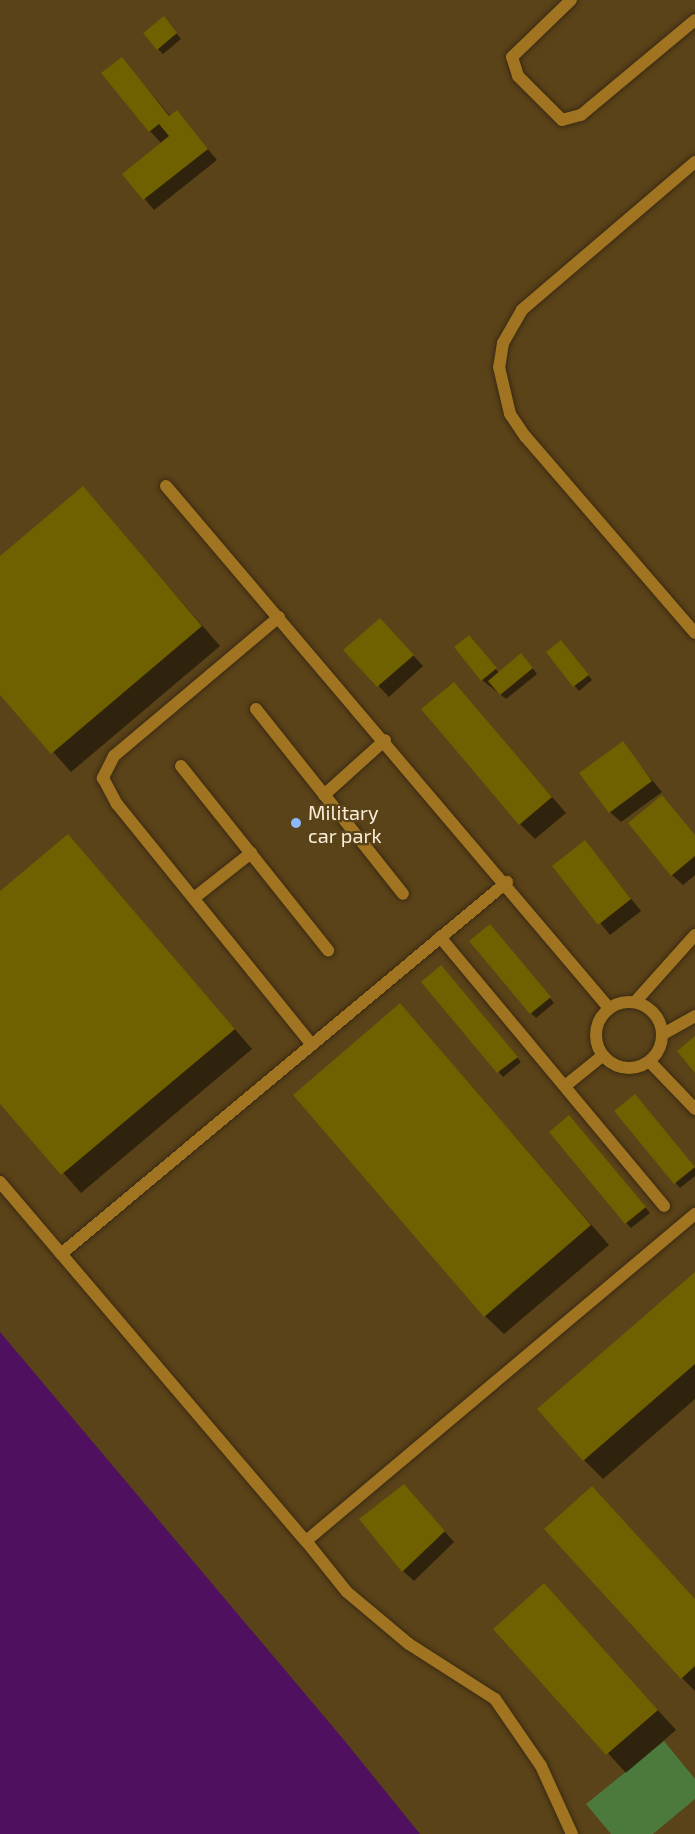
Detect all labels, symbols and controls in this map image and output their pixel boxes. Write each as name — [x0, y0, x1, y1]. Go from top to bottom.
place label: Military car park — [308, 800, 382, 847]
marker: Military car park — [289, 816, 303, 830]

